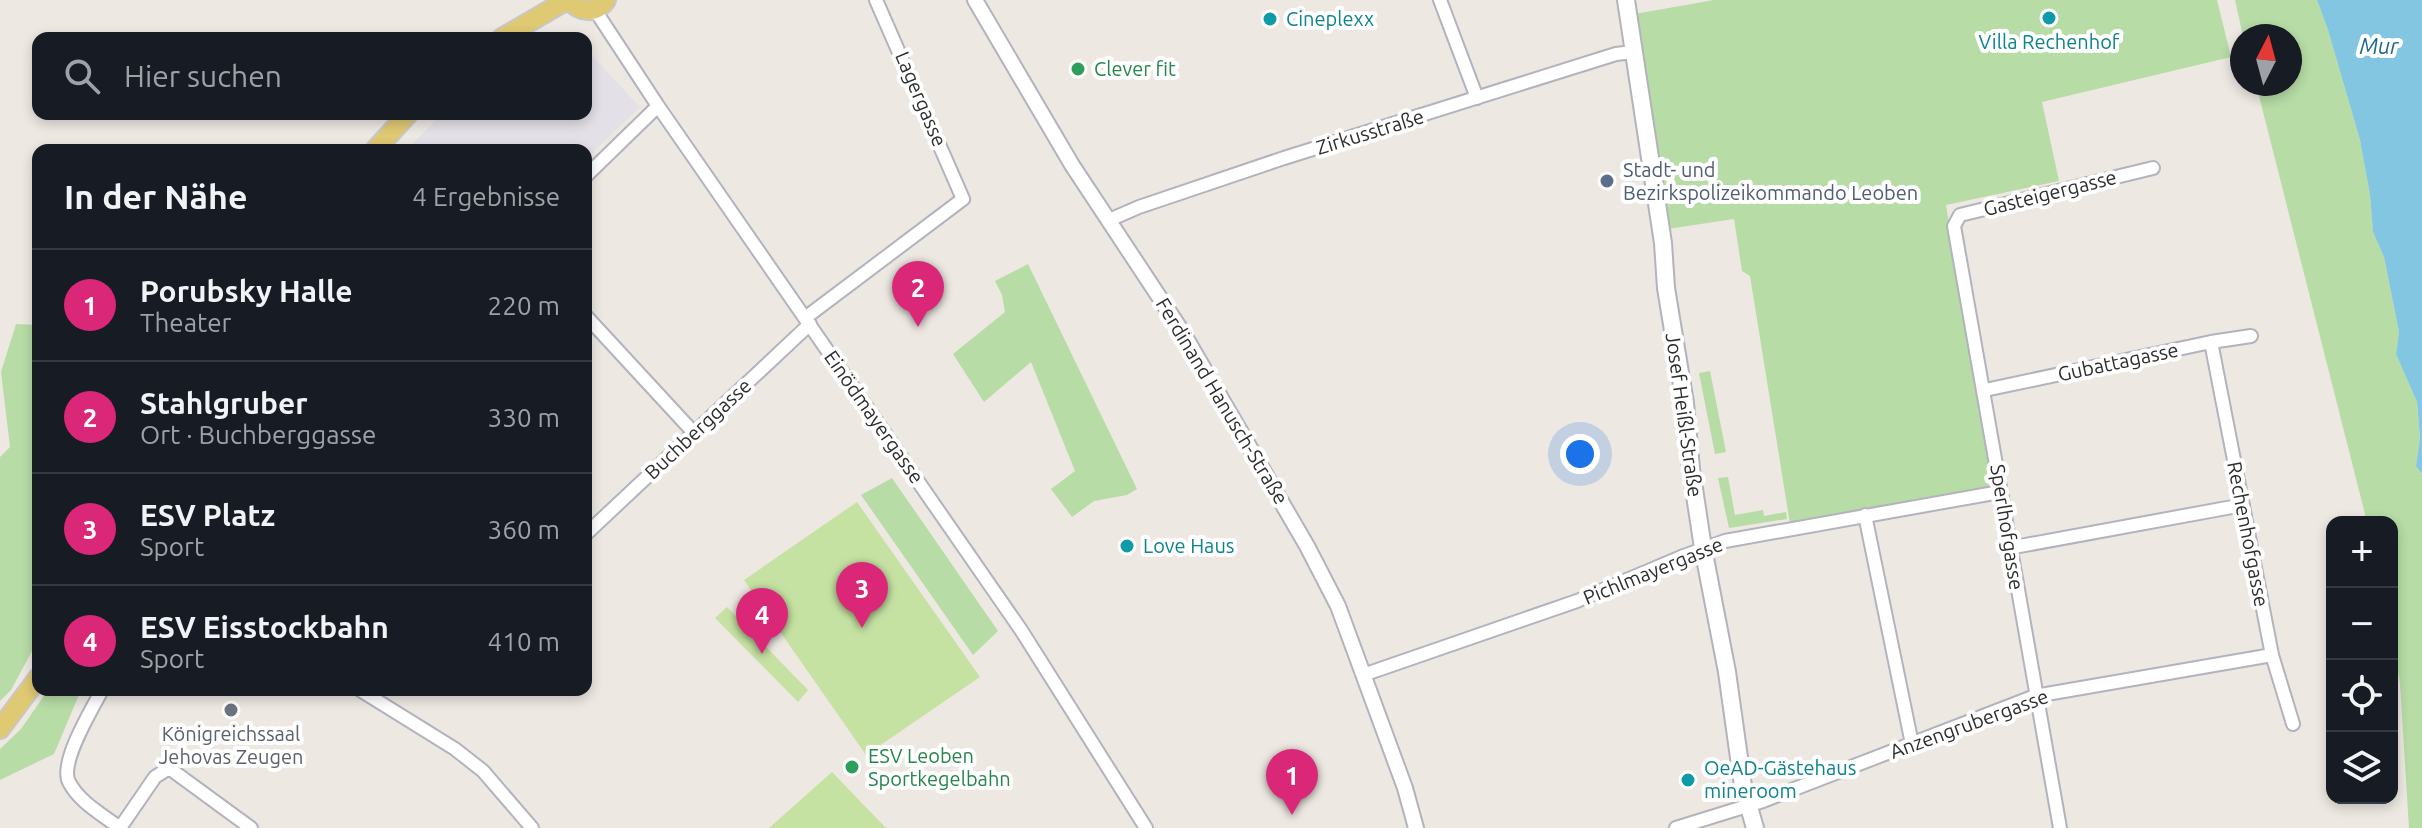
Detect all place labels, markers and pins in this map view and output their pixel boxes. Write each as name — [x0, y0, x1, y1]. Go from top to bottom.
place label: Cineplexx — [1286, 7, 1374, 30]
marker: Villa Rechenhof — [2040, 9, 2058, 27]
marker: Cineplexx — [1261, 10, 1279, 28]
place label: Villa Rechenhof — [1979, 30, 2120, 53]
place label: Clever fit — [1094, 57, 1176, 80]
marker: Clever fit — [1069, 60, 1087, 78]
place label: Stadt- und Bezirkspolizeikommando Leoben — [1623, 158, 1918, 204]
marker: Stadt- und Bezirkspolizeikommando Leoben — [1598, 172, 1616, 190]
pin: 2 — [892, 261, 944, 327]
place label: Love Haus — [1143, 534, 1235, 557]
marker: Love Haus — [1118, 537, 1136, 555]
pin: 3 — [836, 562, 888, 628]
pin: 4 — [736, 588, 788, 654]
marker: Königreichssaal Jehovas Zeugen — [222, 701, 240, 719]
place label: Königreichssaal Jehovas Zeugen — [159, 722, 303, 768]
place label: ESV Leoben Sportkegelbahn — [868, 744, 1011, 790]
pin: 1 — [1266, 749, 1318, 815]
place label: OeAD-Gästehaus mineroom — [1704, 756, 1856, 802]
marker: ESV Leoben Sportkegelbahn — [843, 758, 861, 776]
marker: OeAD-Gästehaus mineroom — [1679, 771, 1697, 789]

